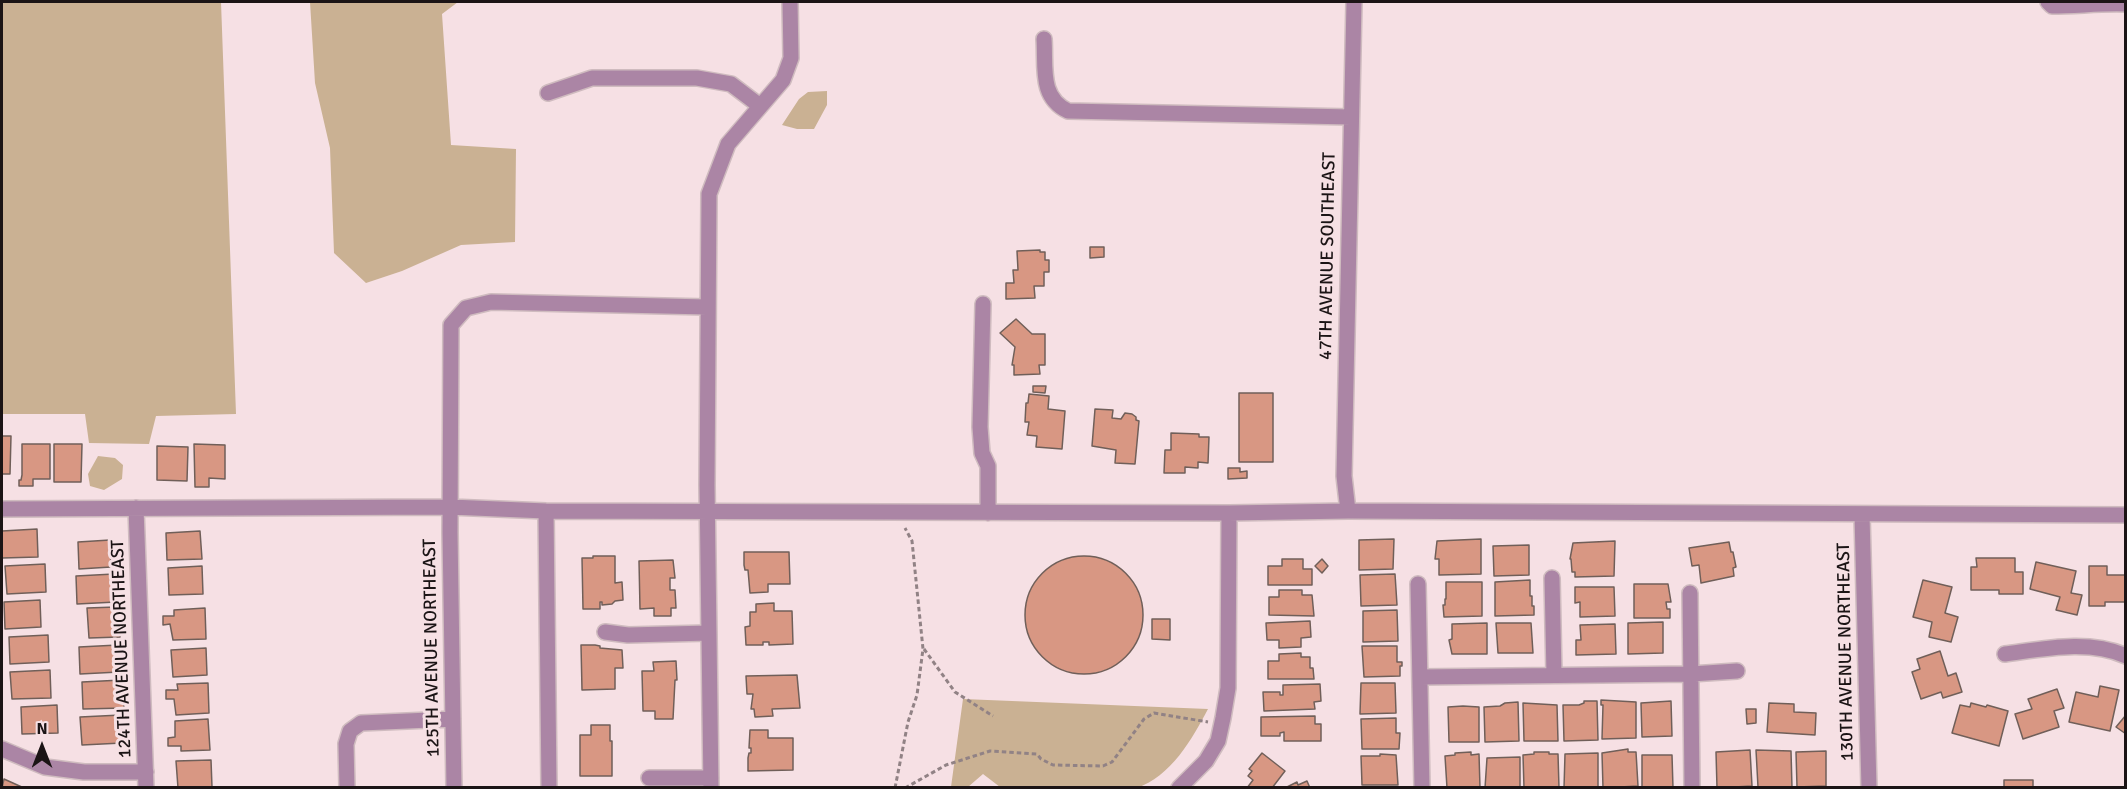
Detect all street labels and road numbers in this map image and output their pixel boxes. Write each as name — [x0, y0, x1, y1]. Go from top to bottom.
street label: 47TH AVENUE SOUTHEAST — [1315, 152, 1341, 360]
street label: 124TH AVENUE NORTHEAST — [107, 539, 137, 759]
street label: 125TH AVENUE NORTHEAST — [419, 539, 445, 757]
street label: 130TH AVENUE NORTHEAST — [1833, 543, 1859, 761]

